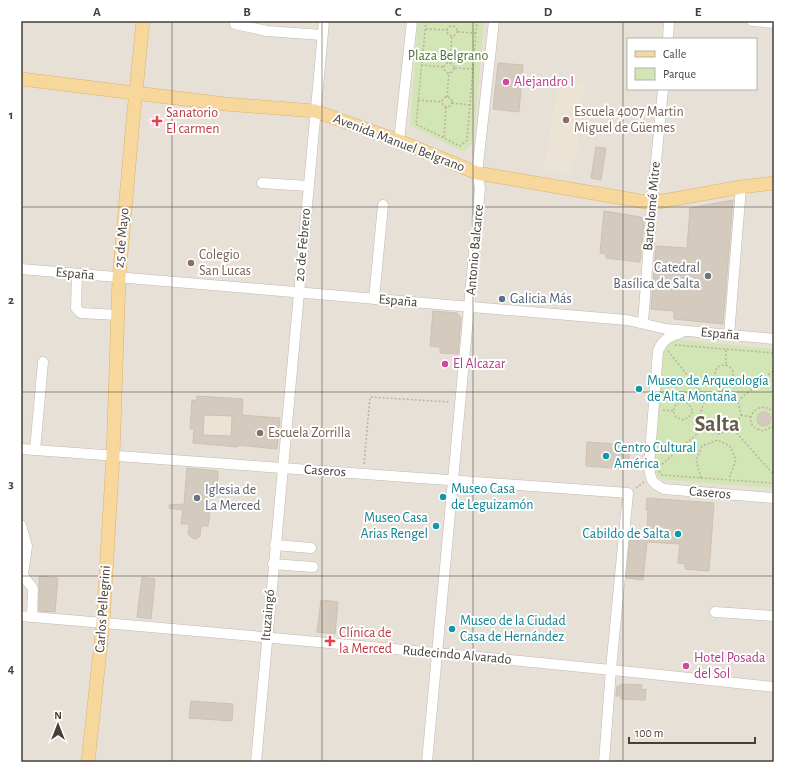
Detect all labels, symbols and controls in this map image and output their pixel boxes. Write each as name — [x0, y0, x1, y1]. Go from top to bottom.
text: A — [93, 6, 101, 19]
text: B — [243, 6, 251, 19]
text: C — [395, 6, 402, 19]
text: D — [544, 6, 553, 19]
text: E — [695, 6, 702, 19]
legend — [627, 38, 757, 90]
text: Calle — [663, 48, 686, 60]
park label: Plaza Belgrano — [408, 49, 488, 63]
text: Parque — [663, 68, 696, 80]
place label: Alejandro I — [514, 75, 574, 89]
marker: Alejandro I — [501, 77, 511, 87]
place label: Escuela 4007 Martin Miguel de Güemes — [574, 105, 684, 135]
place label: Sanatorio El carmen — [166, 106, 219, 136]
text: 1 — [9, 109, 13, 122]
street label: Avenida Manuel Belgrano — [331, 111, 467, 175]
marker: Sanatorio El carmen — [151, 115, 163, 127]
marker: Escuela 4007 Martin Miguel de Güemes — [561, 115, 571, 125]
street label: Bartolomé Mitre — [641, 161, 663, 251]
street label: Antonio Balcarce — [464, 204, 486, 296]
street label: 25 de Mayo — [112, 207, 132, 269]
street label: 20 de Febrero — [293, 208, 313, 282]
place label: Colegio San Lucas — [199, 248, 251, 278]
marker: Colegio San Lucas — [186, 258, 196, 268]
place label: Catedral Basílica de Salta — [613, 261, 701, 291]
street label: España — [55, 265, 96, 283]
marker: Catedral Basílica de Salta — [703, 271, 713, 281]
street label: España — [378, 292, 419, 310]
place label: Galicia Más — [510, 292, 572, 306]
text: 2 — [8, 294, 14, 307]
marker: Galicia Más — [497, 294, 507, 304]
street label: España — [700, 325, 741, 343]
place label: El Alcazar — [453, 357, 506, 371]
marker: El Alcazar — [440, 359, 450, 369]
place label: Museo de Arqueología de Alta Montaña — [647, 374, 769, 404]
marker: Museo de Arqueología de Alta Montaña — [634, 384, 644, 394]
district label: Salta — [695, 413, 740, 435]
place label: Escuela Zorrilla — [268, 426, 351, 440]
marker: Escuela Zorrilla — [255, 428, 265, 438]
place label: Centro Cultural América — [614, 441, 696, 471]
marker: Centro Cultural América — [601, 451, 611, 461]
street label: Caseros — [304, 463, 346, 479]
text: 3 — [8, 478, 14, 491]
place label: Museo Casa de Leguizamón — [451, 482, 534, 512]
place label: Iglesia de La Merced — [205, 483, 260, 513]
street label: Caseros — [688, 484, 732, 502]
marker: Museo Casa de Leguizamón — [438, 492, 448, 502]
marker: Iglesia de La Merced — [192, 493, 202, 503]
place label: Museo Casa Arias Rengel — [361, 511, 429, 541]
marker: Museo Casa Arias Rengel — [431, 521, 441, 531]
place label: Cabildo de Salta — [583, 527, 671, 541]
marker: Cabildo de Salta — [673, 529, 683, 539]
street label: Carlos Pellegrini — [93, 565, 113, 653]
street label: Ituzaingó — [259, 588, 277, 641]
place label: Museo de la Ciudad Casa de Hernández — [460, 614, 566, 644]
marker: Museo de la Ciudad Casa de Hernández — [447, 624, 457, 634]
place label: Clínica de la Merced — [339, 626, 392, 656]
marker: Clínica de la Merced — [324, 635, 336, 647]
street label: Rudecindo Alvarado — [402, 643, 512, 667]
place label: Hotel Posada del Sol — [694, 651, 766, 681]
marker: Hotel Posada del Sol — [681, 661, 691, 671]
text: 4 — [8, 663, 15, 676]
north arrow — [38, 705, 78, 745]
text: N — [54, 710, 62, 721]
scale bar — [629, 719, 755, 745]
text: 100 m — [635, 727, 663, 739]

